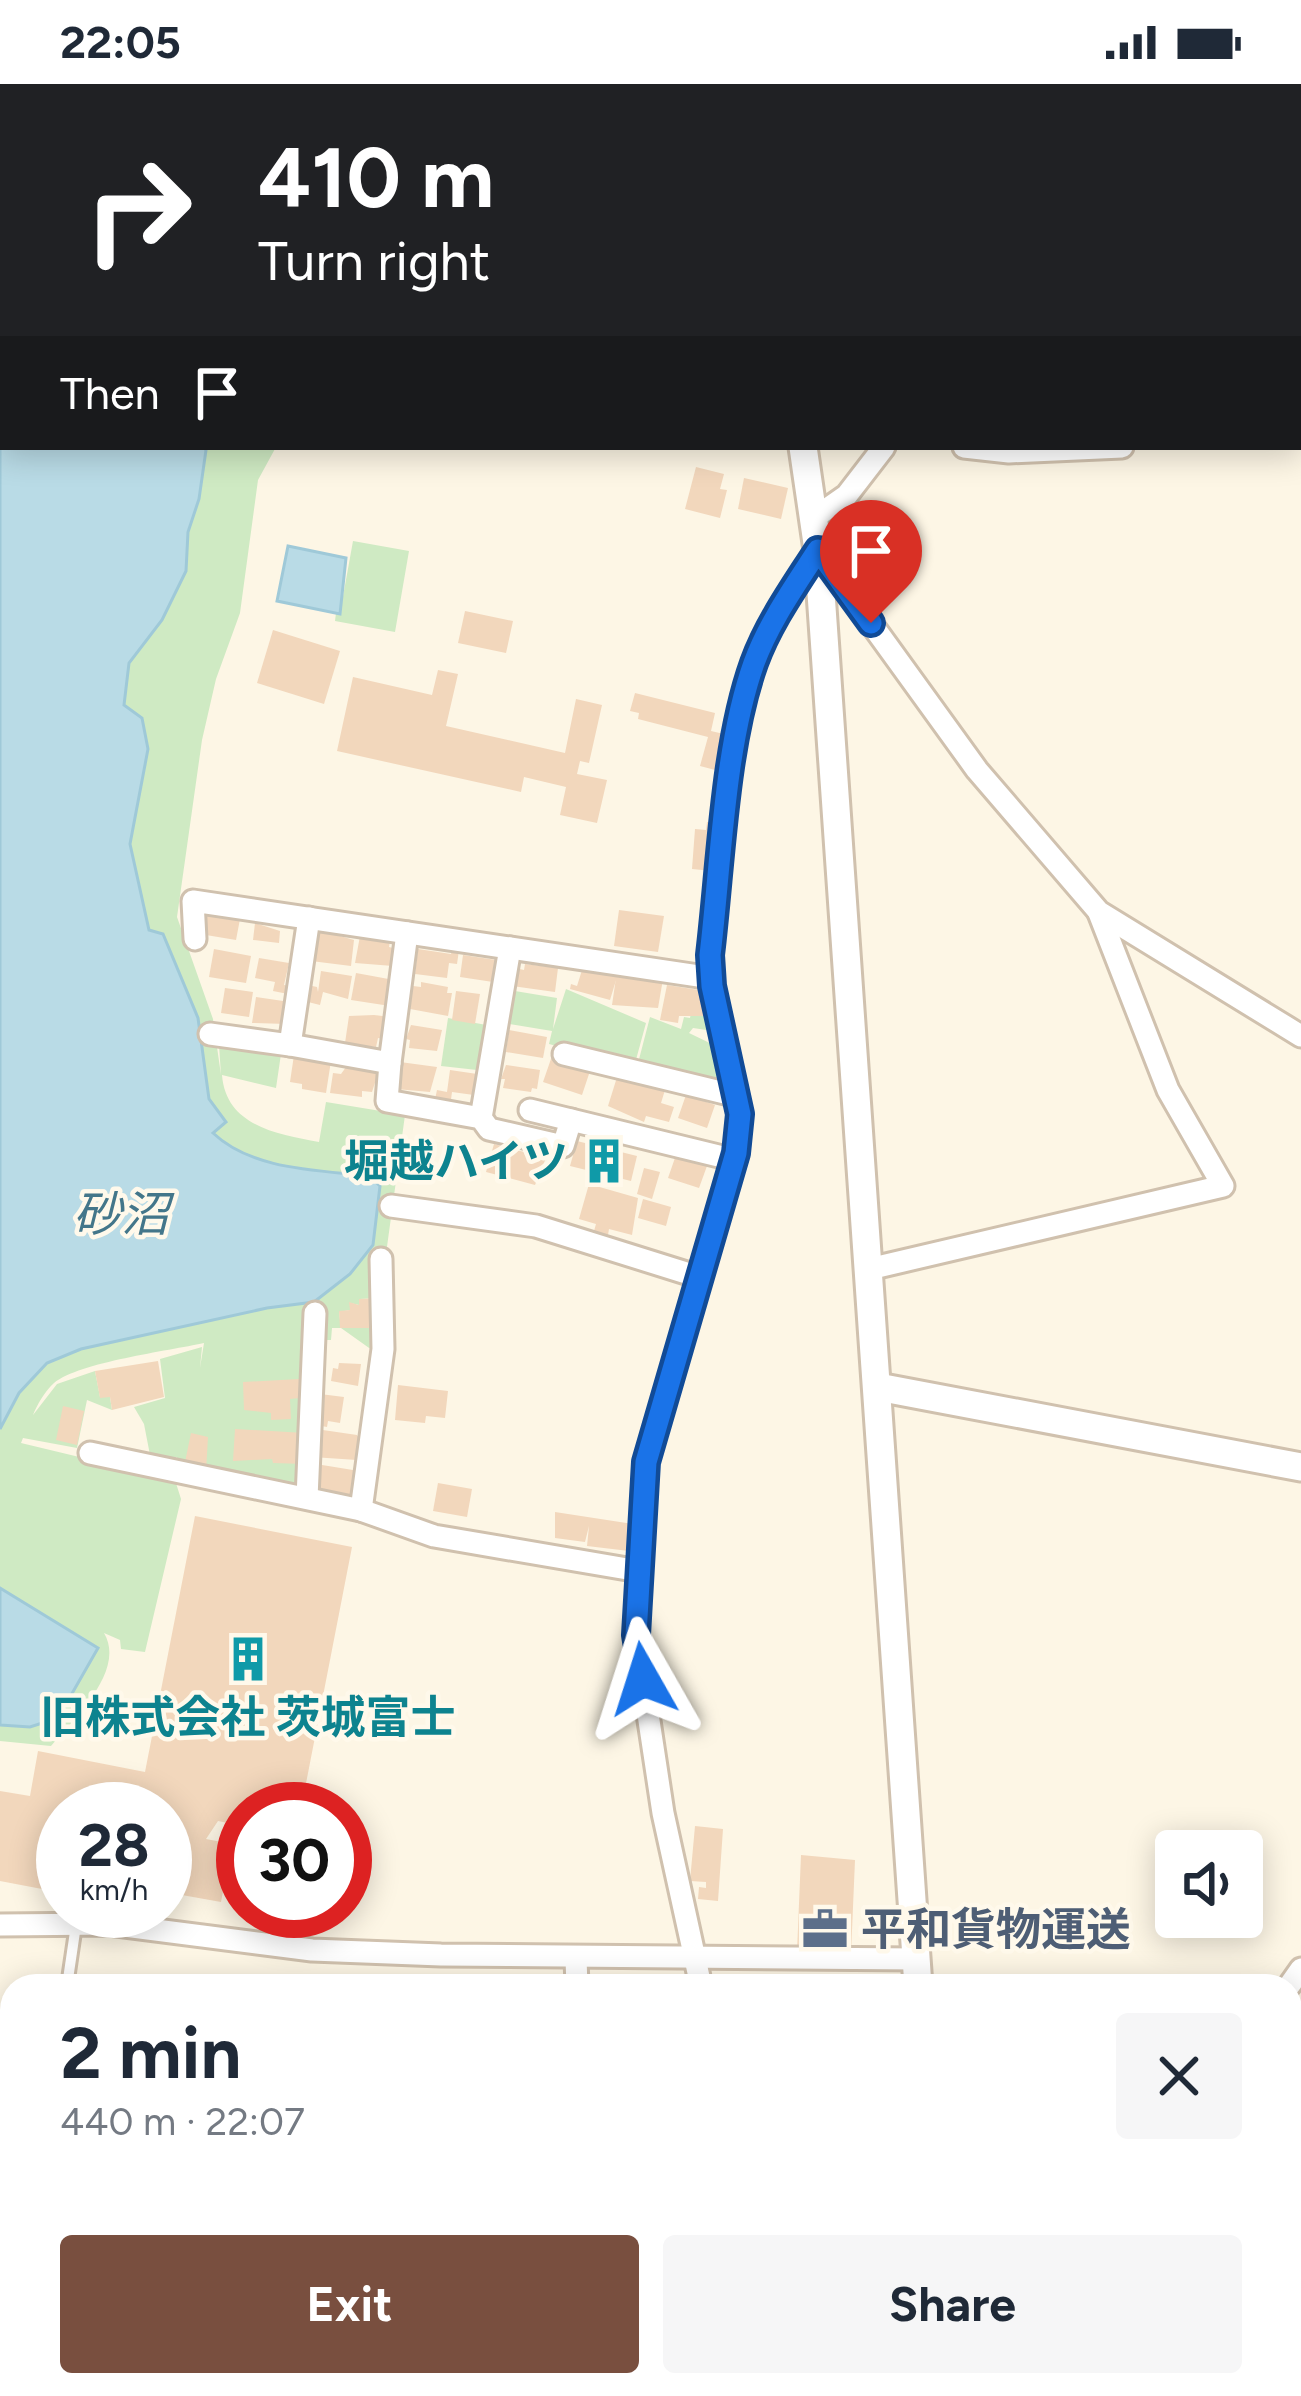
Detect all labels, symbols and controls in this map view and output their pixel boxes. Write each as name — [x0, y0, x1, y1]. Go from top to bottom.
text: 22:05 — [60, 15, 181, 69]
text: 410 m — [258, 127, 494, 228]
icon: right — [60, 132, 216, 288]
text: Turn right — [258, 229, 490, 294]
icon: arrive — [184, 360, 250, 426]
text: Then — [60, 366, 160, 420]
pin — [820, 500, 922, 623]
icon: arrive — [838, 518, 904, 584]
place label: 堀越ハイツ — [344, 1134, 568, 1188]
building icon: 堀越ハイツ — [579, 1136, 629, 1186]
water label: 砂沼 — [73, 1185, 175, 1243]
position arrow — [580, 1616, 706, 1742]
building icon: 旧株式会社 茨城富士 — [223, 1634, 273, 1684]
place label: 旧株式会社 茨城富士 — [40, 1690, 456, 1744]
speed limit sign: 30 — [216, 1782, 372, 1938]
text: 28 — [78, 1809, 150, 1881]
map controls — [1155, 1830, 1263, 1938]
button: sound — [1155, 1830, 1263, 1938]
text: km/h — [80, 1871, 148, 1908]
place label: 平和貨物運送 — [861, 1902, 1131, 1956]
office icon: 平和貨物運送 — [800, 1904, 850, 1954]
text: 2 min — [60, 2010, 241, 2096]
button: close — [1116, 2013, 1242, 2139]
text: 440 m · 22:07 — [60, 2098, 305, 2145]
button: Exit — [60, 2235, 639, 2373]
button: Share — [663, 2235, 1242, 2373]

